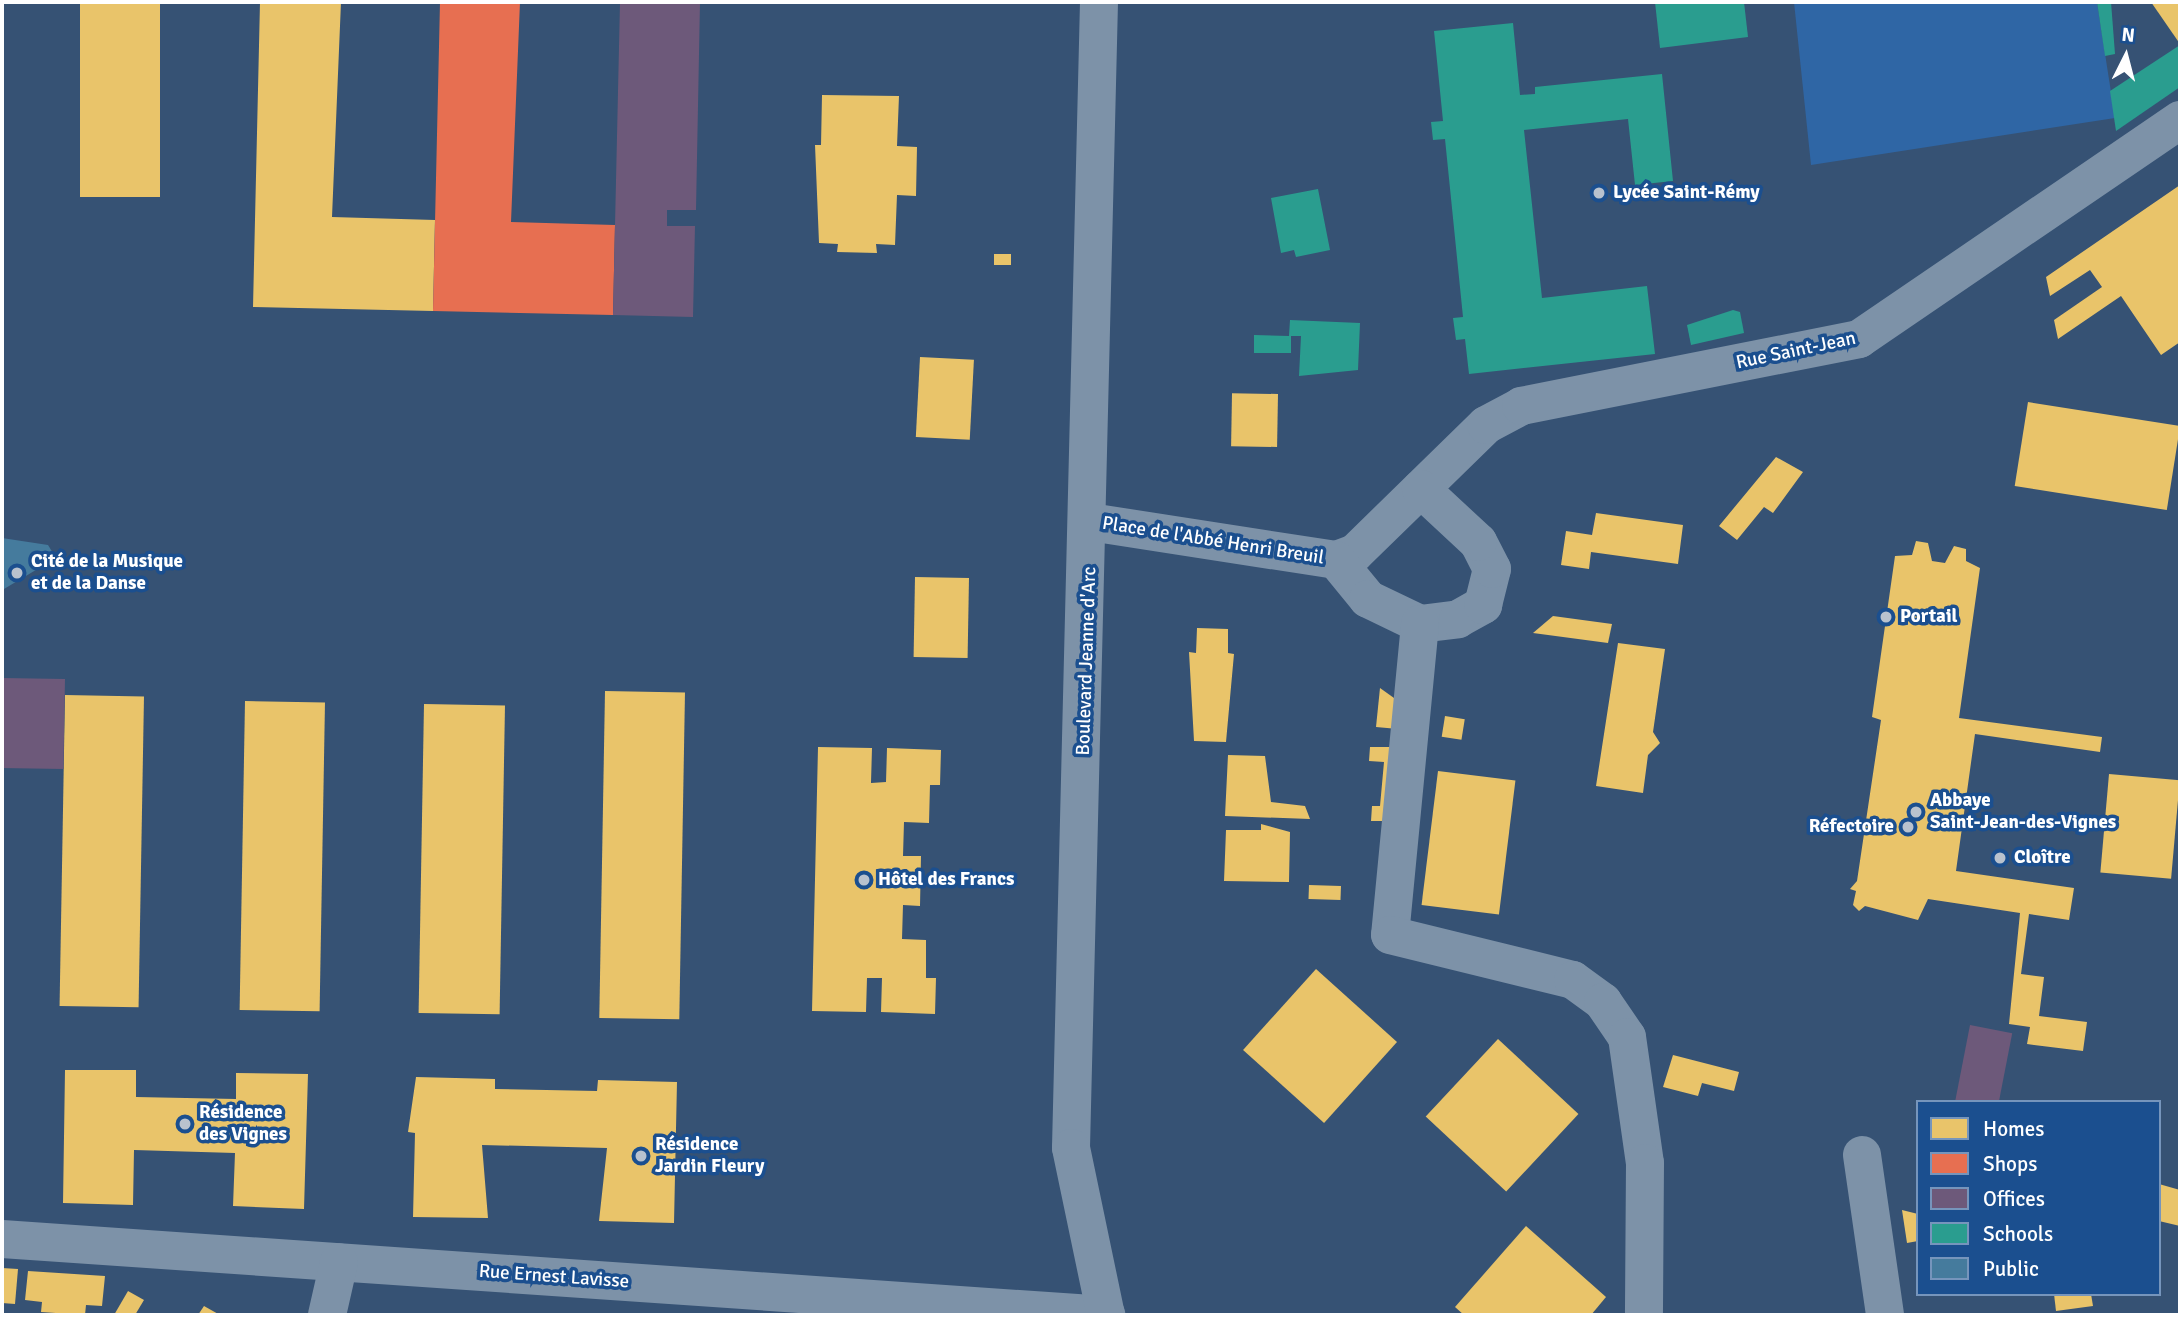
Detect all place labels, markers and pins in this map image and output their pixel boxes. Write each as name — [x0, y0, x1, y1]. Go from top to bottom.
place label: Lycée Saint-Rémy — [1613, 182, 1760, 204]
marker: Lycée Saint-Rémy — [1591, 185, 1607, 201]
place label: Cité de la Musique et de la Danse — [31, 551, 183, 595]
marker: Cité de la Musique et de la Danse — [9, 565, 25, 581]
place label: Portail — [1900, 606, 1957, 628]
marker: Portail — [1878, 609, 1894, 625]
place label: Abbaye Saint-Jean-des-Vignes — [1930, 790, 2116, 834]
marker: Abbaye Saint-Jean-des-Vignes — [1908, 804, 1924, 820]
place label: Réfectoire — [1809, 816, 1894, 838]
marker: Réfectoire — [1900, 819, 1916, 835]
place label: Cloître — [2014, 847, 2071, 869]
marker: Cloître — [1992, 850, 2008, 866]
place label: Hôtel des Francs — [878, 869, 1014, 891]
marker: Hôtel des Francs — [856, 872, 872, 888]
place label: Résidence des Vignes — [199, 1102, 287, 1146]
marker: Résidence des Vignes — [177, 1116, 193, 1132]
place label: Résidence Jardin Fleury — [655, 1134, 764, 1178]
marker: Résidence Jardin Fleury — [633, 1148, 649, 1164]

